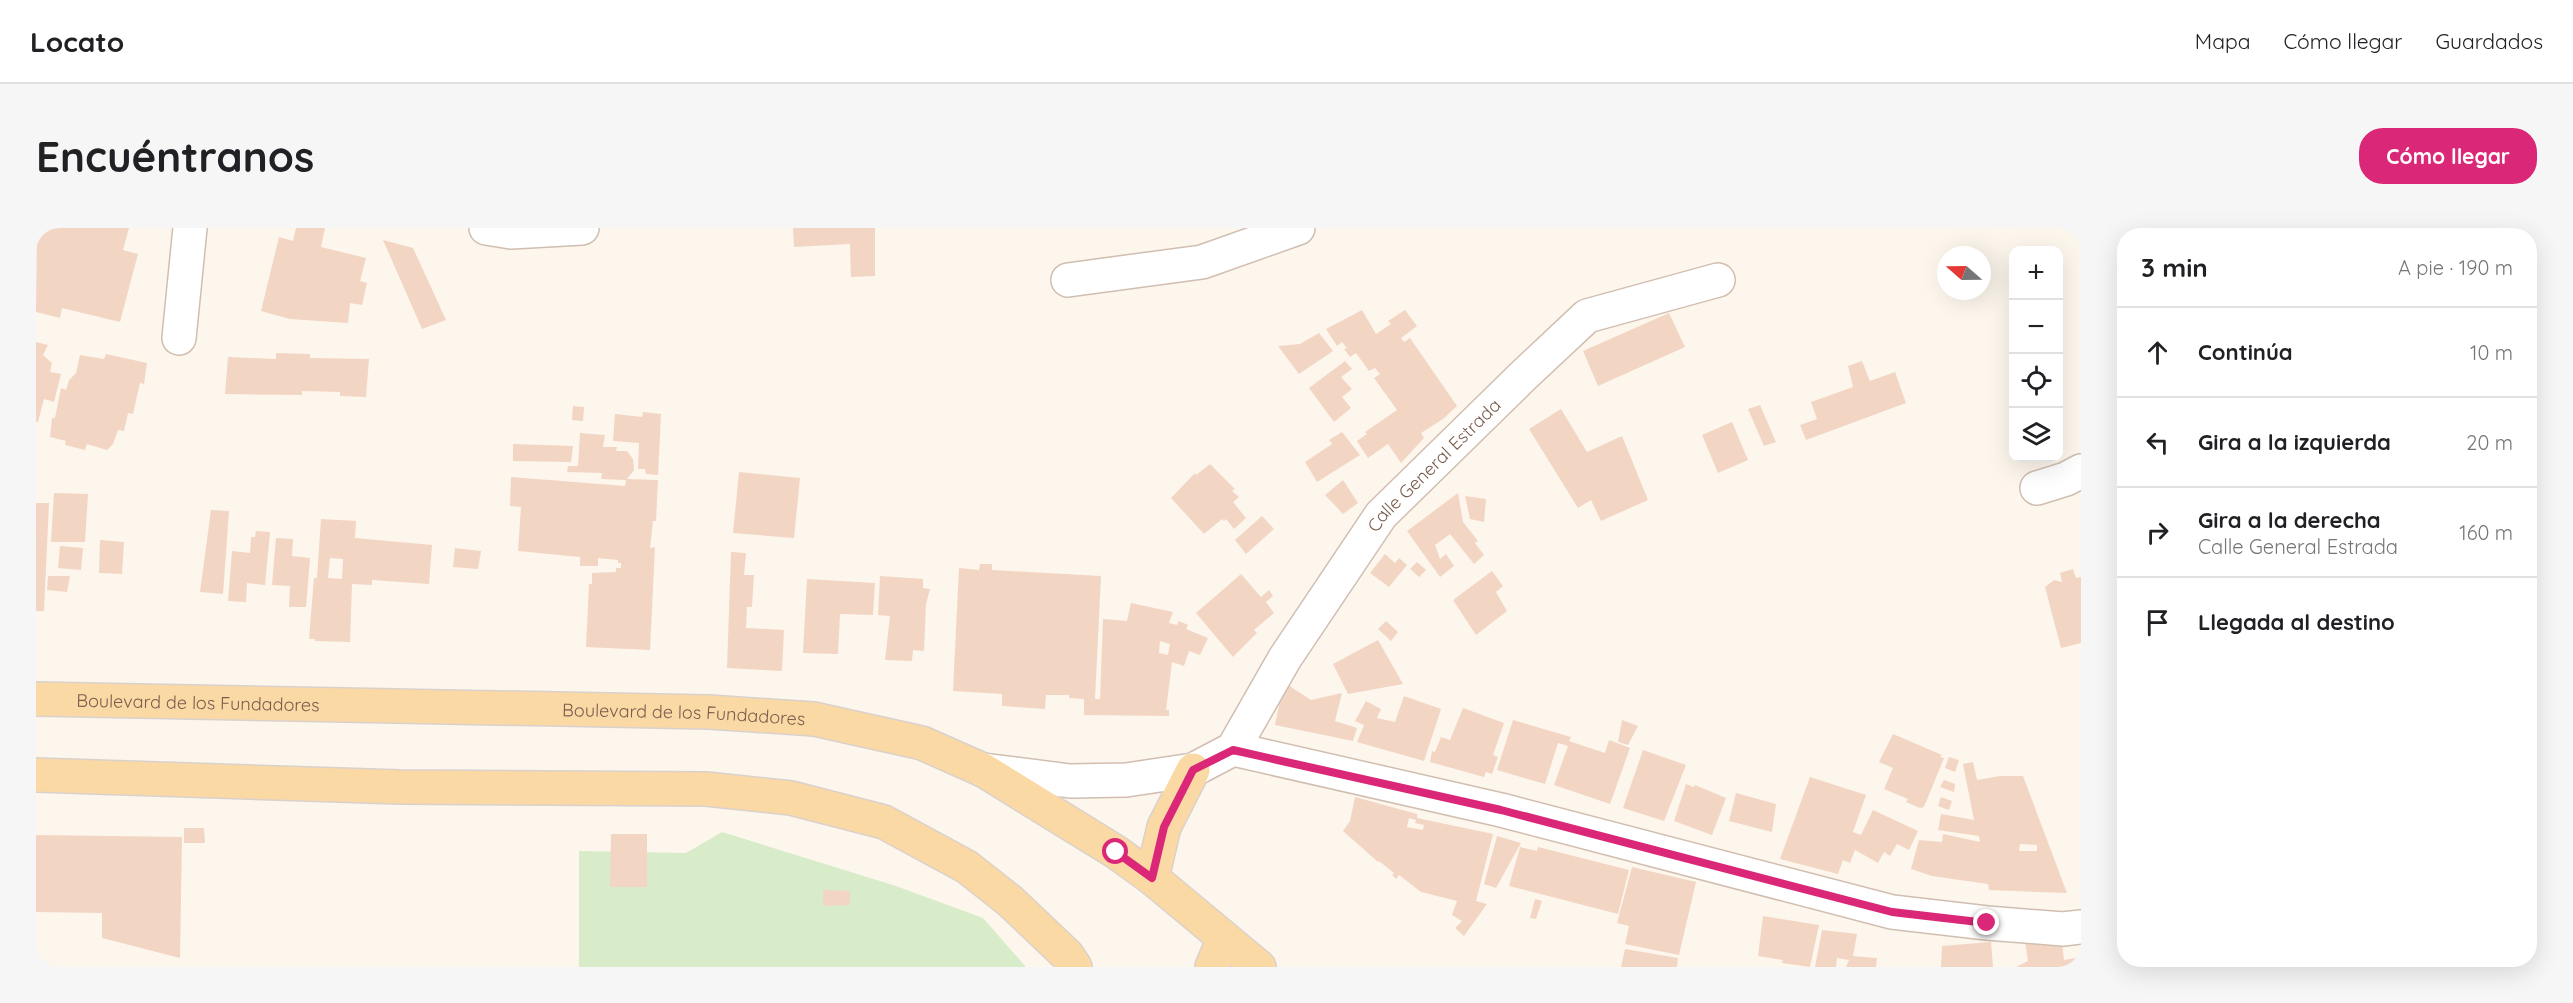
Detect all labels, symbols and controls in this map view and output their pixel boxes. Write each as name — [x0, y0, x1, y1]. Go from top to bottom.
text: Locato — [30, 24, 124, 59]
text: Mapa — [2195, 28, 2250, 54]
text: Cómo llegar — [2283, 28, 2402, 54]
text: Guardados — [2435, 28, 2543, 54]
button: Cómo llegar — [2359, 128, 2537, 184]
text: Encuéntranos — [36, 130, 314, 183]
north arrow — [1937, 246, 1991, 300]
map controls — [2009, 246, 2063, 462]
button: + — [2009, 246, 2063, 300]
text: 3 min — [2141, 251, 2208, 284]
text: A pie · 190 m — [2398, 255, 2513, 280]
button: − — [2009, 300, 2063, 354]
icon: ahead — [2141, 336, 2174, 369]
text: Continúa — [2198, 338, 2293, 366]
text: 10 m — [2470, 340, 2513, 365]
button: locate — [2009, 354, 2063, 408]
street label: Calle General Estrada — [1362, 393, 1505, 536]
button: layers — [2009, 408, 2063, 462]
icon: left — [2141, 426, 2174, 459]
text: Gira a la izquierda — [2198, 428, 2391, 456]
text: 20 m — [2466, 430, 2513, 455]
text: Gira a la derecha — [2198, 506, 2381, 534]
icon: right — [2141, 516, 2174, 549]
text: 160 m — [2459, 520, 2513, 545]
text: Calle General Estrada — [2198, 534, 2398, 559]
icon: arrive — [2141, 606, 2174, 639]
text: Llegada al destino — [2198, 608, 2395, 636]
street label: Boulevard de los Fundadores — [76, 688, 320, 716]
street label: Boulevard de los Fundadores — [562, 698, 806, 730]
route start — [1102, 838, 1128, 864]
route end — [1973, 909, 1999, 935]

